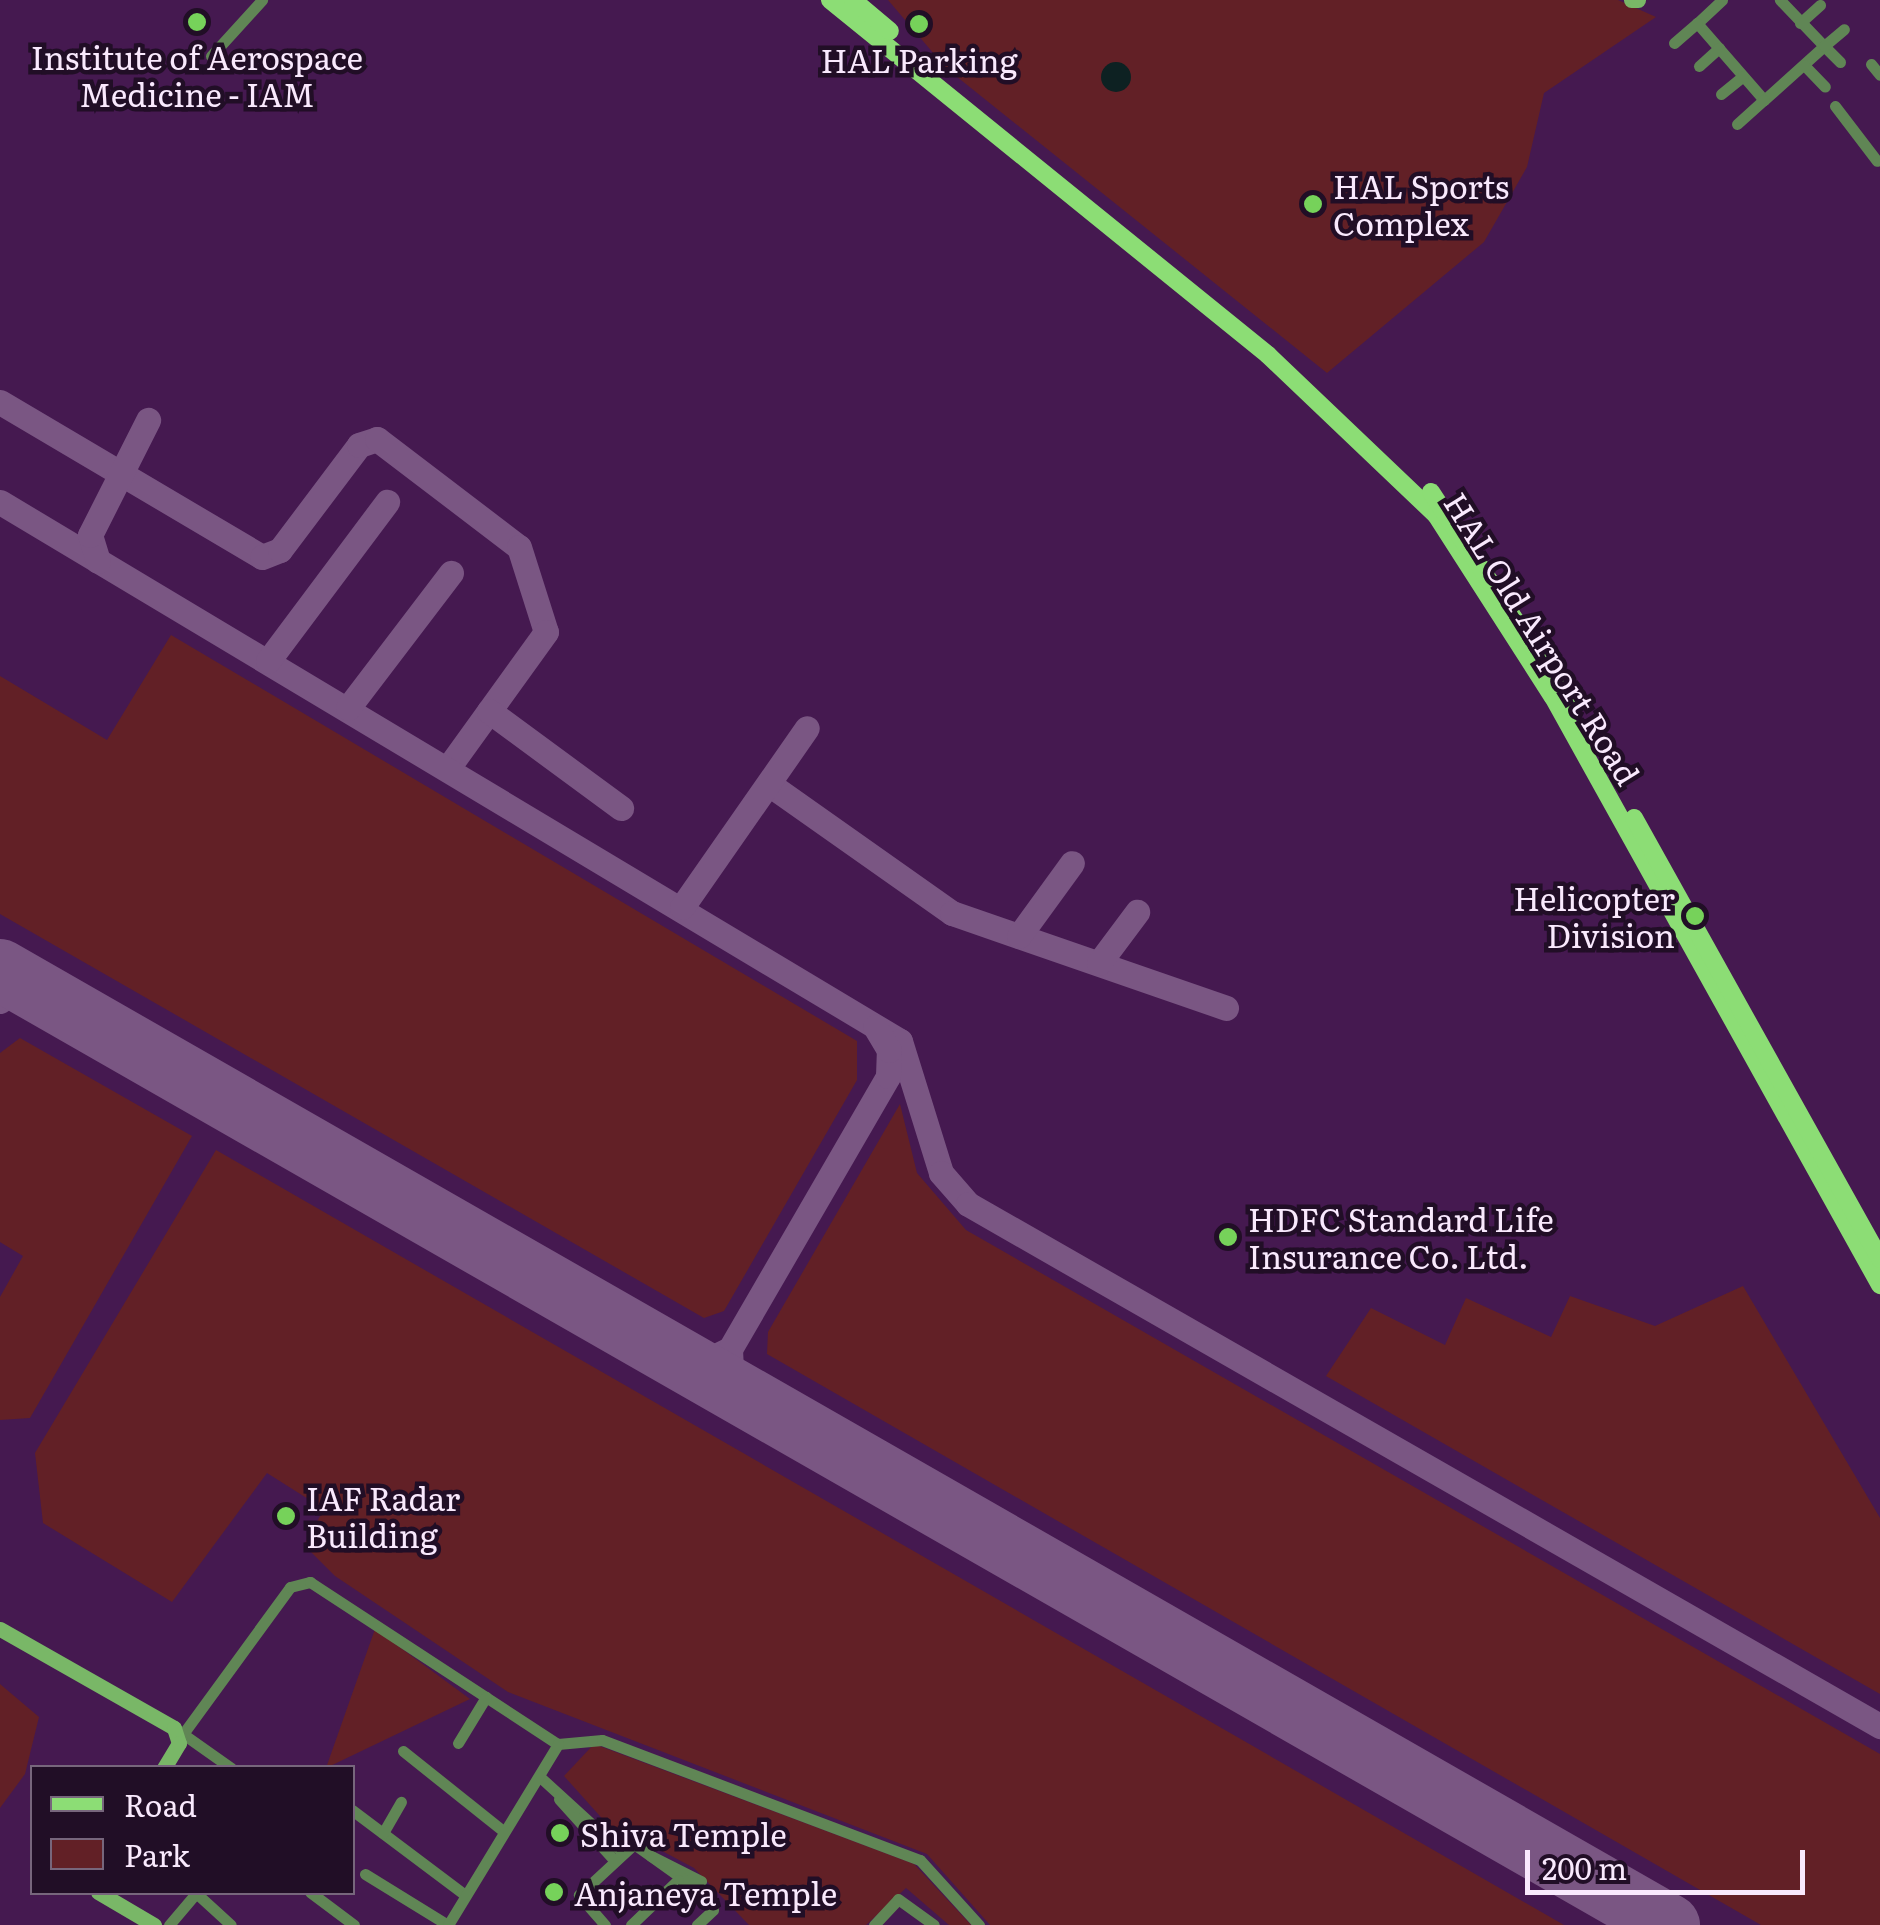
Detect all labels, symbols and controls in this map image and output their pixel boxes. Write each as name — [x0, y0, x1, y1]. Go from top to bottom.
marker: Institute of Aerospace Medicine - IAM — [186, 11, 208, 33]
marker: HAL Parking — [908, 13, 930, 35]
place label: Institute of Aerospace Medicine - IAM — [31, 38, 363, 113]
place label: HAL Parking — [820, 40, 1018, 78]
place label: HAL Sports Complex — [1333, 167, 1509, 242]
marker: HAL Sports Complex — [1302, 193, 1324, 215]
street label: HAL Old Airport Road — [1437, 485, 1649, 791]
place label: Helicopter Division — [1513, 879, 1675, 954]
marker: Helicopter Division — [1684, 905, 1706, 927]
place label: HDFC Standard Life Insurance Co. Ltd. — [1248, 1200, 1554, 1275]
marker: HDFC Standard Life Insurance Co. Ltd. — [1217, 1226, 1239, 1248]
place label: IAF Radar Building — [306, 1479, 460, 1554]
marker: IAF Radar Building — [275, 1505, 297, 1527]
legend — [30, 1765, 355, 1895]
text: Road — [124, 1782, 197, 1826]
place label: Shiva Temple — [580, 1814, 787, 1852]
marker: Shiva Temple — [549, 1822, 571, 1844]
scale bar — [1530, 1830, 1810, 1892]
text: Park — [124, 1832, 190, 1876]
text: 200 m — [1542, 1845, 1627, 1889]
place label: Anjaneya Temple — [574, 1873, 837, 1911]
marker: Anjaneya Temple — [543, 1881, 565, 1903]

